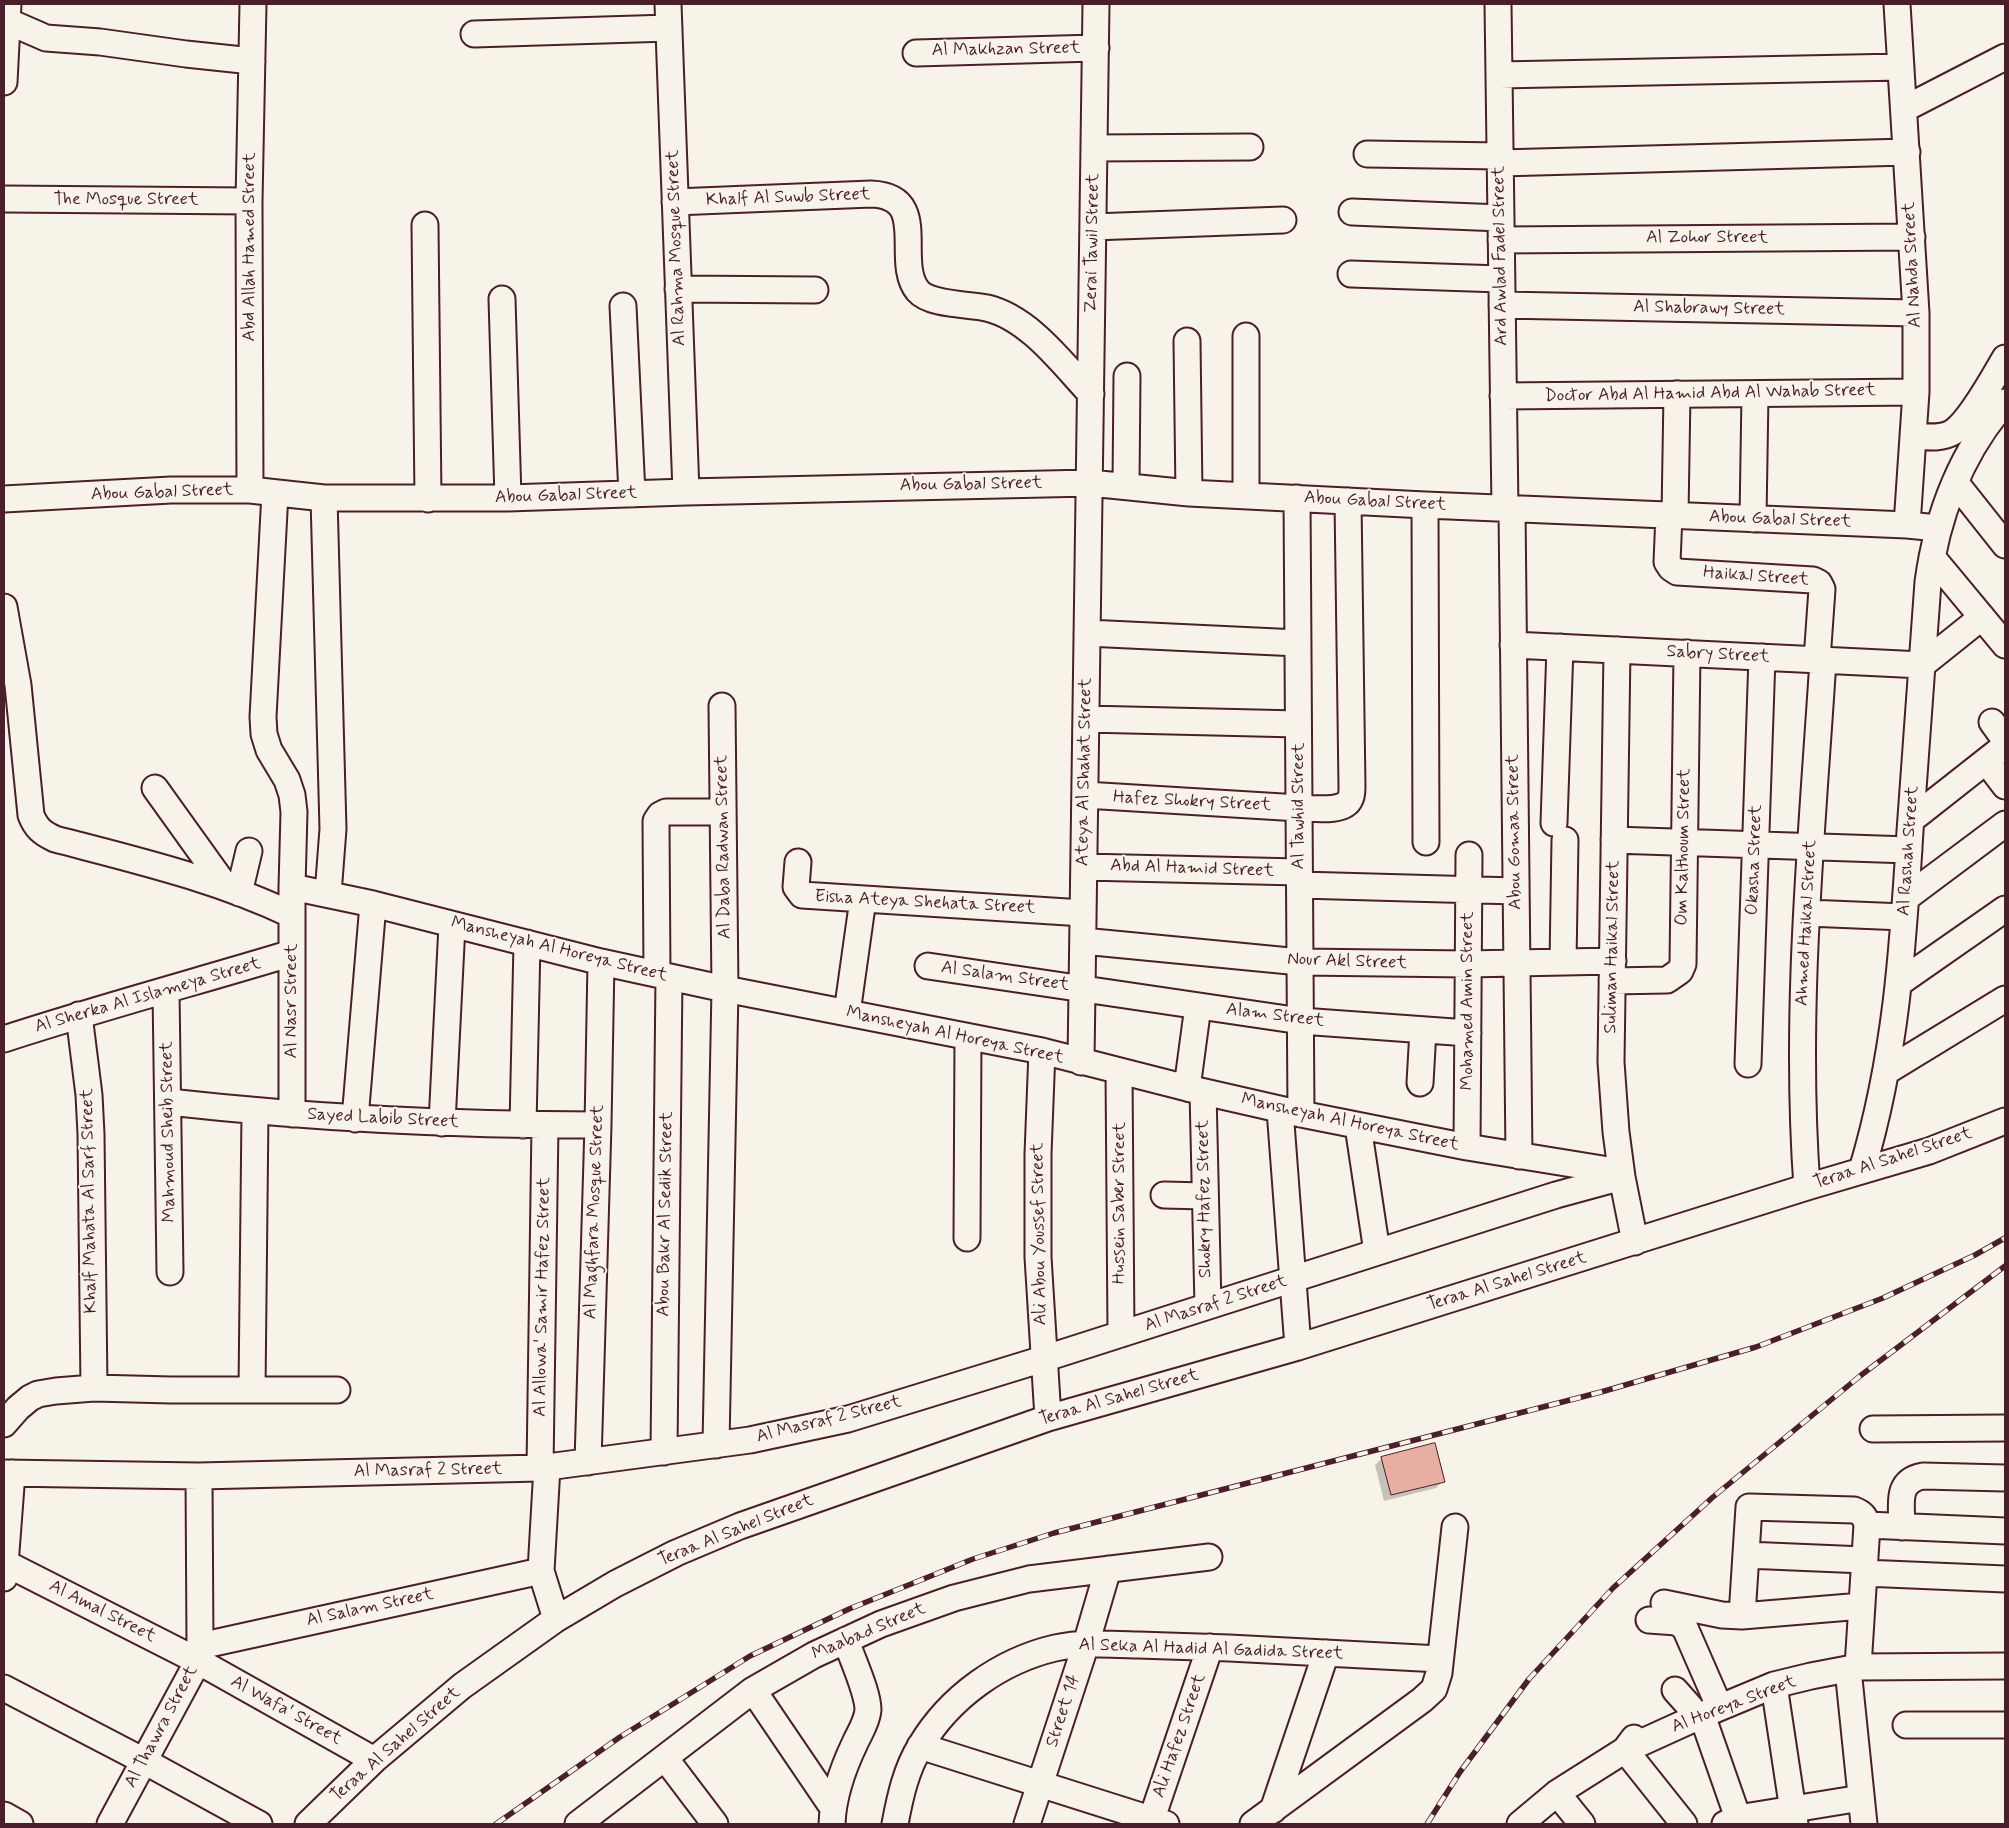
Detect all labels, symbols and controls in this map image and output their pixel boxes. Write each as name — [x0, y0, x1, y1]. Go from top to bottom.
street label: Al Makhzan Street — [932, 38, 1080, 62]
street label: Al Rahma Mosque Street — [663, 150, 691, 346]
street label: Abd Allah Hamed Street — [239, 152, 261, 342]
street label: Ard Awlad Fadel Street — [1489, 166, 1513, 346]
street label: Zerai Tawil Street — [1081, 173, 1105, 313]
street label: Khalf Al Suwb Street — [705, 184, 871, 212]
street label: The Mosque Street — [53, 189, 199, 211]
street label: Al Nahda Street — [1899, 201, 1927, 329]
street label: Al Zohor Street — [1646, 227, 1768, 249]
street label: Al Shabrawy Street — [1633, 297, 1785, 321]
street label: Doctor Abd Al Hamid Abd Al Wahab Street — [1544, 380, 1876, 408]
street label: Abou Gabal Street — [900, 473, 1042, 497]
street label: Abou Gabal Street — [90, 480, 234, 506]
street label: Abou Gabal Street — [494, 483, 638, 509]
street label: Abou Gabal Street — [1303, 487, 1447, 517]
street label: Abou Gabal Street — [1708, 507, 1852, 533]
street label: Haikal Street — [1702, 563, 1810, 591]
street label: Sabry Street — [1666, 642, 1770, 668]
street label: Ateya Al Shahat Street — [1073, 678, 1097, 866]
street label: Al Tawhid Street — [1288, 743, 1310, 869]
street label: Abou Gomaa Street — [1503, 754, 1527, 910]
street label: Al Daba Radwan Street — [712, 755, 736, 939]
street label: Om Kalthoum Street — [1672, 768, 1696, 926]
street label: Al Rashah Street — [1894, 785, 1924, 917]
street label: Hafez Shokry Street — [1113, 787, 1271, 817]
street label: Okasha Street — [1742, 804, 1768, 916]
street label: Ahmed Haikal Street — [1792, 839, 1822, 1007]
street label: Abd Al Hamid Street — [1110, 855, 1274, 883]
street label: Suliman Haikal Street — [1601, 860, 1625, 1034]
street label: Eisha Ateya Shehata Street — [814, 886, 1036, 920]
street label: Mohamed Amin Street — [1457, 911, 1479, 1091]
street label: Mansheyah Al Horeya Street — [449, 913, 669, 987]
street label: Al Nasr Street — [281, 943, 303, 1059]
street label: Nour Akl Street — [1287, 949, 1407, 975]
street label: Al Sherka Al Islameya Street — [33, 953, 263, 1039]
street label: Al Salam Street — [939, 957, 1071, 997]
street label: Alam Street — [1225, 999, 1325, 1033]
street label: Mansheyah Al Horeya Street — [844, 1002, 1066, 1070]
street label: Mahmoud Sheib Street — [157, 1041, 181, 1223]
street label: Khalf Mahata Al Sarf Street — [77, 1088, 103, 1314]
street label: Mansheyah Al Horeya Street — [1239, 1089, 1461, 1157]
street label: Sayed Labib Street — [307, 1104, 459, 1134]
street label: Al Maghfara Mosque Street — [580, 1104, 610, 1320]
street label: Abou Bakr Al Sedik Street — [653, 1111, 679, 1317]
street label: Shokry Hafez Street — [1193, 1120, 1217, 1278]
street label: Hussein Saber Street — [1109, 1122, 1131, 1284]
street label: Teraa Al Sahel Street — [1811, 1123, 1975, 1195]
street label: Ali Abou Youssef Street — [1028, 1143, 1052, 1325]
street label: Al Allowa' Samir Hafez Street — [530, 1177, 556, 1417]
street label: Teraa Al Sahel Street — [1425, 1248, 1589, 1316]
street label: Al Masraf 2 Street — [1142, 1271, 1290, 1337]
street label: Teraa Al Sahel Street — [1037, 1365, 1201, 1431]
street label: Al Masraf 2 Street — [754, 1392, 904, 1448]
street label: Al Masraf 2 Street — [353, 1459, 503, 1483]
street label: Teraa Al Sahel Street — [655, 1490, 817, 1572]
street label: Al Amal Street — [45, 1576, 159, 1648]
street label: Al Salam Street — [304, 1584, 436, 1632]
street label: Maabad Street — [809, 1598, 929, 1666]
street label: Al Seka Al Hadid Al Gadida Street — [1078, 1635, 1344, 1665]
street label: Al Thawra Street — [121, 1662, 203, 1792]
street label: Ali Hafez Street — [1149, 1671, 1211, 1801]
street label: Al Horeya Street — [1669, 1671, 1799, 1739]
street label: Al Wafa' Street — [227, 1672, 345, 1750]
street label: Street 14 — [1042, 1672, 1086, 1750]
street label: Teraa Al Sahel Street — [327, 1683, 465, 1807]

